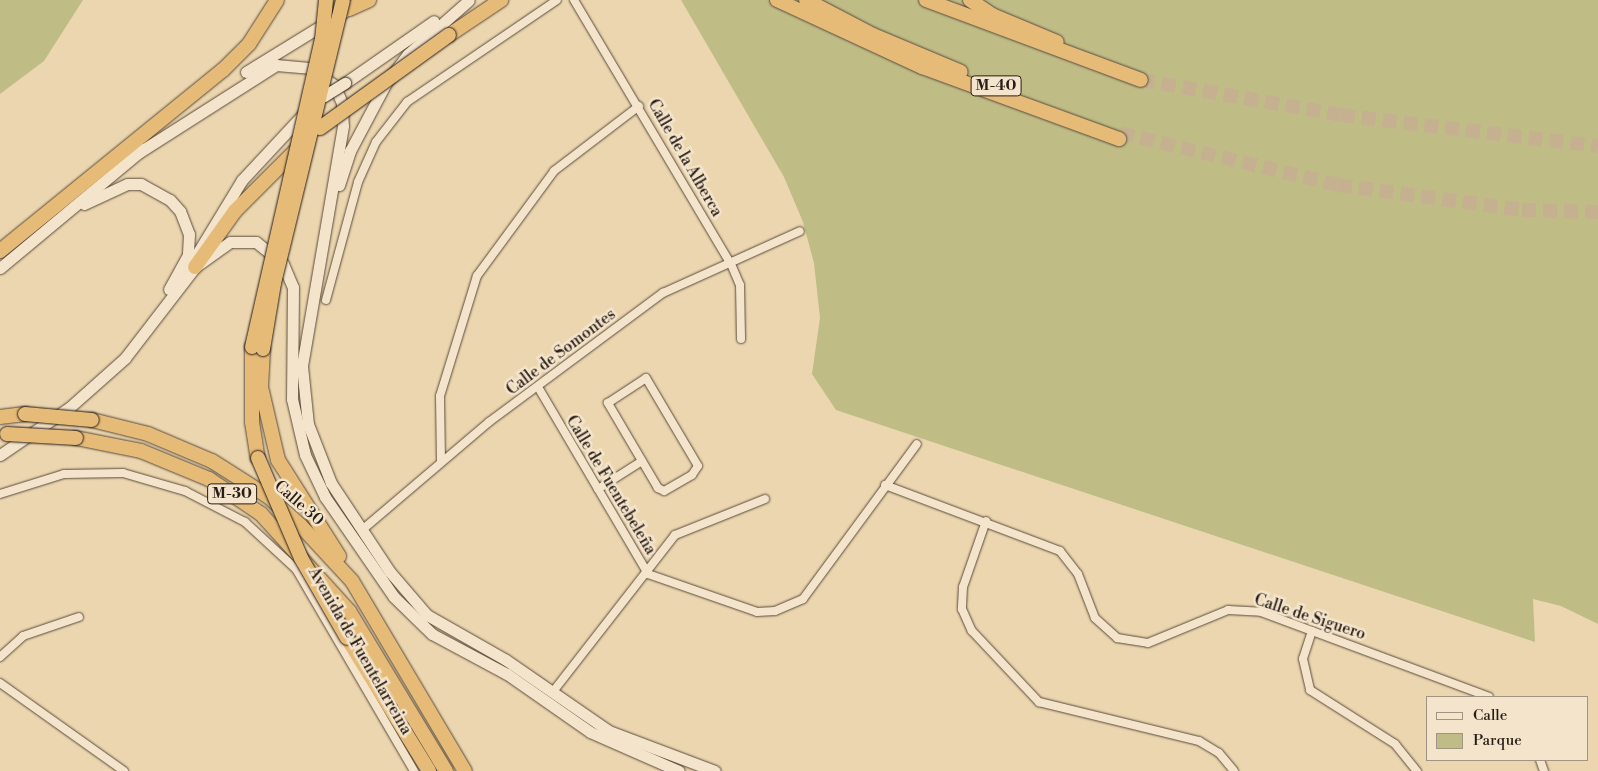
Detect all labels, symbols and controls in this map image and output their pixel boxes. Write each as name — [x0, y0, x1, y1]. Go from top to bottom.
road number: M-40 — [970, 74, 1022, 98]
street label: Calle de la Alberca — [644, 96, 726, 220]
street label: Calle de Somontes — [503, 305, 619, 399]
street label: Calle de Fuentebeleña — [562, 412, 660, 558]
street label: Calle 30 — [270, 476, 328, 530]
road number: M-30 — [207, 482, 257, 506]
street label: Avenida de Fuentelarreina — [304, 564, 416, 738]
street label: Calle de Siguero — [1252, 590, 1368, 644]
legend — [1426, 696, 1588, 761]
text: Calle — [1473, 706, 1507, 725]
text: Parque — [1473, 731, 1522, 750]

